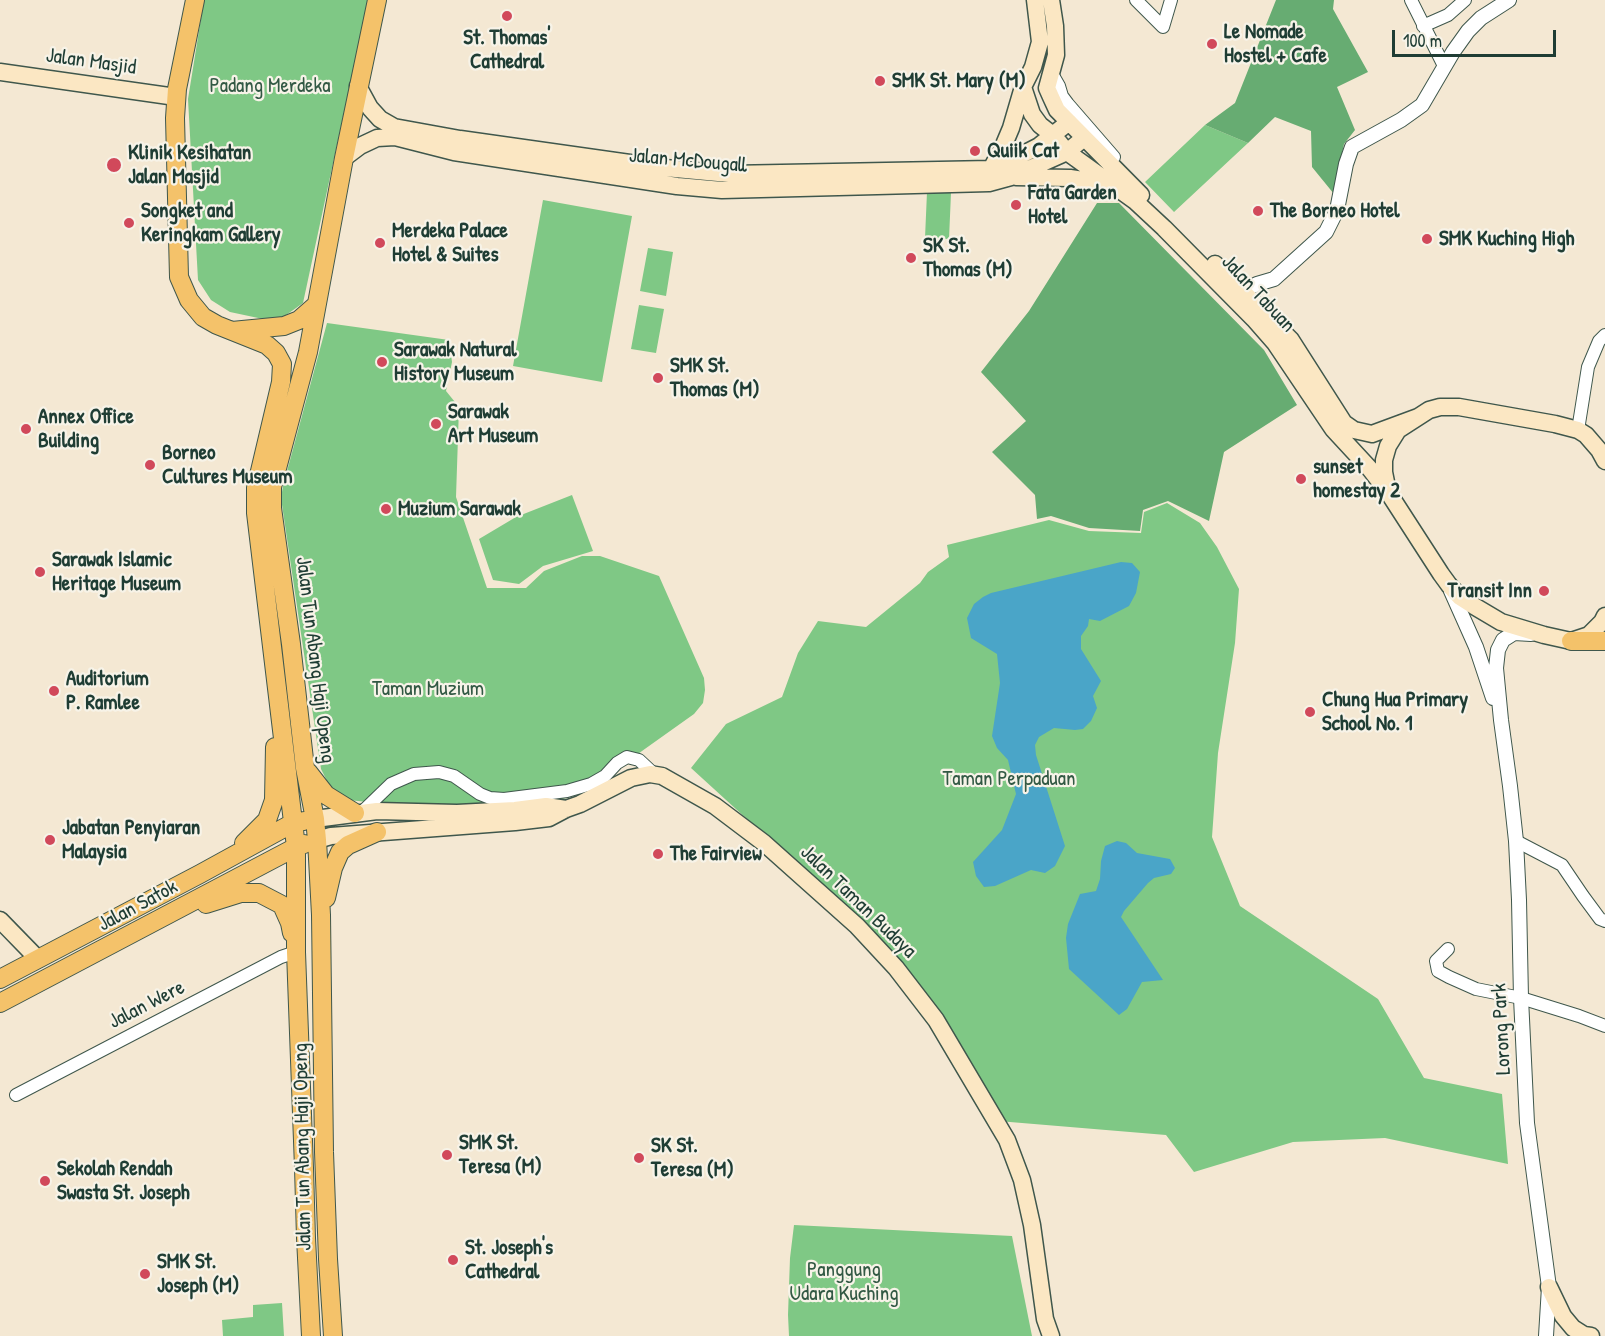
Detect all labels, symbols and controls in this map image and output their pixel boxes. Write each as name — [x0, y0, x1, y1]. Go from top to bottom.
marker: St. Thomas' Cathedral — [500, 9, 514, 23]
scale bar — [1395, 18, 1558, 56]
place label: Le Nomade Hostel + Cafe — [1224, 19, 1327, 69]
place label: St. Thomas' Cathedral — [463, 25, 551, 75]
text: 100 m — [1403, 28, 1442, 53]
marker: Le Nomade Hostel + Cafe — [1205, 37, 1219, 51]
street label: Jalan Masjid — [44, 43, 138, 81]
place label: SMK St. Mary (M) — [892, 68, 1026, 94]
park label: Padang Merdeka — [210, 73, 330, 99]
marker: SMK St. Mary (M) — [873, 74, 887, 88]
place label: Quiik Cat — [987, 138, 1059, 164]
place label: Klinik Kesihatan Jalan Masjid — [128, 140, 251, 190]
street label: Jalan McDougall — [628, 143, 748, 179]
marker: Quiik Cat — [968, 144, 982, 158]
marker: Klinik Kesihatan Jalan Masjid — [105, 156, 123, 174]
place label: Fata Garden Hotel — [1028, 180, 1117, 230]
place label: Songket and Keringkam Gallery — [141, 198, 281, 248]
marker: Fata Garden Hotel — [1009, 198, 1023, 212]
place label: The Borneo Hotel — [1270, 198, 1400, 224]
marker: The Borneo Hotel — [1251, 204, 1265, 218]
marker: Songket and Keringkam Gallery — [122, 216, 136, 230]
place label: Merdeka Palace Hotel & Suites — [392, 218, 508, 268]
place label: SMK Kuching High — [1439, 226, 1574, 252]
marker: SMK Kuching High — [1420, 232, 1434, 246]
place label: SK St. Thomas (M) — [923, 233, 1013, 283]
marker: Merdeka Palace Hotel & Suites — [373, 236, 387, 250]
street label: Jalan Tabuan — [1216, 250, 1300, 338]
marker: SK St. Thomas (M) — [904, 251, 918, 265]
place label: Sarawak Natural History Museum — [394, 337, 517, 387]
place label: SMK St. Thomas (M) — [670, 353, 760, 403]
marker: Sarawak Natural History Museum — [375, 355, 389, 369]
marker: SMK St. Thomas (M) — [651, 371, 665, 385]
place label: Sarawak Art Museum — [448, 399, 538, 449]
place label: Annex Office Building — [38, 404, 134, 454]
marker: Sarawak Art Museum — [429, 417, 443, 431]
marker: Annex Office Building — [19, 422, 33, 436]
place label: Borneo Cultures Museum — [162, 440, 292, 490]
place label: sunset homestay 2 — [1313, 454, 1400, 504]
marker: Borneo Cultures Museum — [143, 458, 157, 472]
marker: sunset homestay 2 — [1294, 472, 1308, 486]
place label: Muzium Sarawak — [398, 496, 521, 522]
marker: Muzium Sarawak — [379, 502, 393, 516]
place label: Sarawak Islamic Heritage Museum — [52, 547, 181, 597]
street label: Jalan Tun Abang Haji Openg — [290, 555, 340, 765]
marker: Sarawak Islamic Heritage Museum — [33, 565, 47, 579]
place label: Transit Inn — [1448, 578, 1532, 604]
marker: Transit Inn — [1537, 584, 1551, 598]
place label: Auditorium P. Ramlee — [66, 666, 149, 716]
park label: Taman Muzium — [372, 676, 484, 702]
marker: Auditorium P. Ramlee — [47, 684, 61, 698]
place label: Chung Hua Primary School No. 1 — [1322, 687, 1468, 737]
marker: Chung Hua Primary School No. 1 — [1303, 705, 1317, 719]
park label: Taman Perpaduan — [943, 766, 1075, 792]
place label: Jabatan Penyiaran Malaysia — [62, 815, 200, 865]
marker: Jabatan Penyiaran Malaysia — [43, 833, 57, 847]
street label: Jalan Taman Budaya — [795, 840, 921, 964]
place label: The Fairview — [670, 841, 762, 867]
marker: The Fairview — [651, 847, 665, 861]
street label: Jalan Satok — [94, 875, 182, 937]
street label: Jalan Were — [105, 975, 189, 1035]
street label: Lorong Park — [1487, 983, 1517, 1075]
street label: Jalan Tun Abang Haji Openg — [289, 1043, 317, 1251]
place label: SMK St. Teresa (M) — [459, 1130, 542, 1180]
place label: SK St. Teresa (M) — [651, 1133, 734, 1183]
marker: SMK St. Teresa (M) — [440, 1148, 454, 1162]
marker: SK St. Teresa (M) — [632, 1151, 646, 1165]
place label: Sekolah Rendah Swasta St. Joseph — [57, 1156, 190, 1206]
marker: Sekolah Rendah Swasta St. Joseph — [38, 1174, 52, 1188]
place label: St. Joseph's Cathedral — [465, 1235, 553, 1285]
place label: SMK St. Joseph (M) — [157, 1249, 239, 1299]
marker: St. Joseph's Cathedral — [446, 1253, 460, 1267]
park label: Panggung Udara Kuching — [789, 1257, 899, 1307]
marker: SMK St. Joseph (M) — [138, 1267, 152, 1281]

